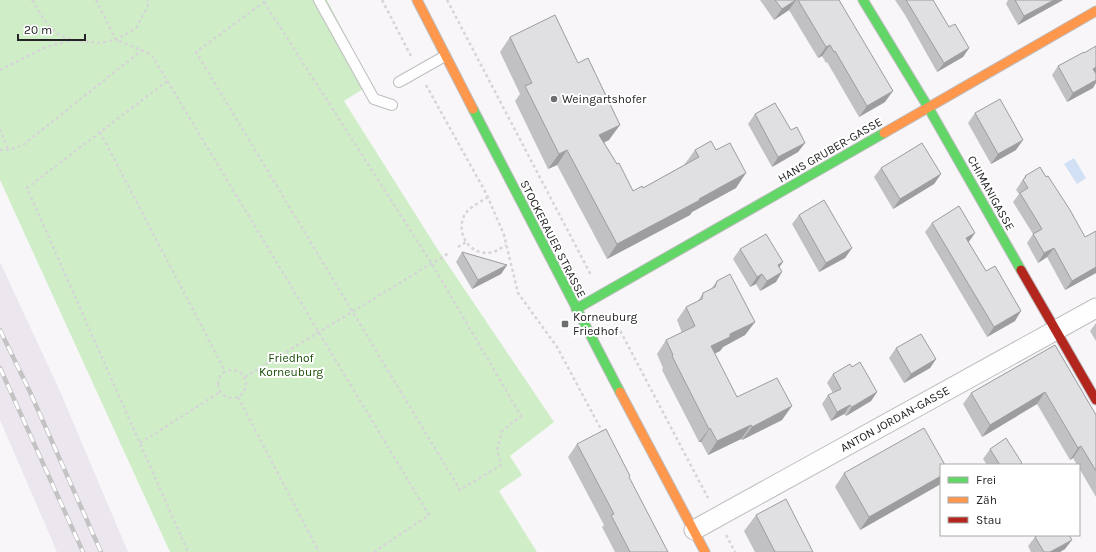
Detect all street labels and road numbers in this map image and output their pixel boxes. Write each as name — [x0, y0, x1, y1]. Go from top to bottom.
street label: HANS GRUBER-GASSE — [776, 115, 884, 185]
street label: CHIMANIGASSE — [965, 153, 1017, 233]
street label: STOCKERAUER STRASSE — [517, 178, 589, 300]
street label: ANTON JORDAN-GASSE — [838, 383, 952, 455]

